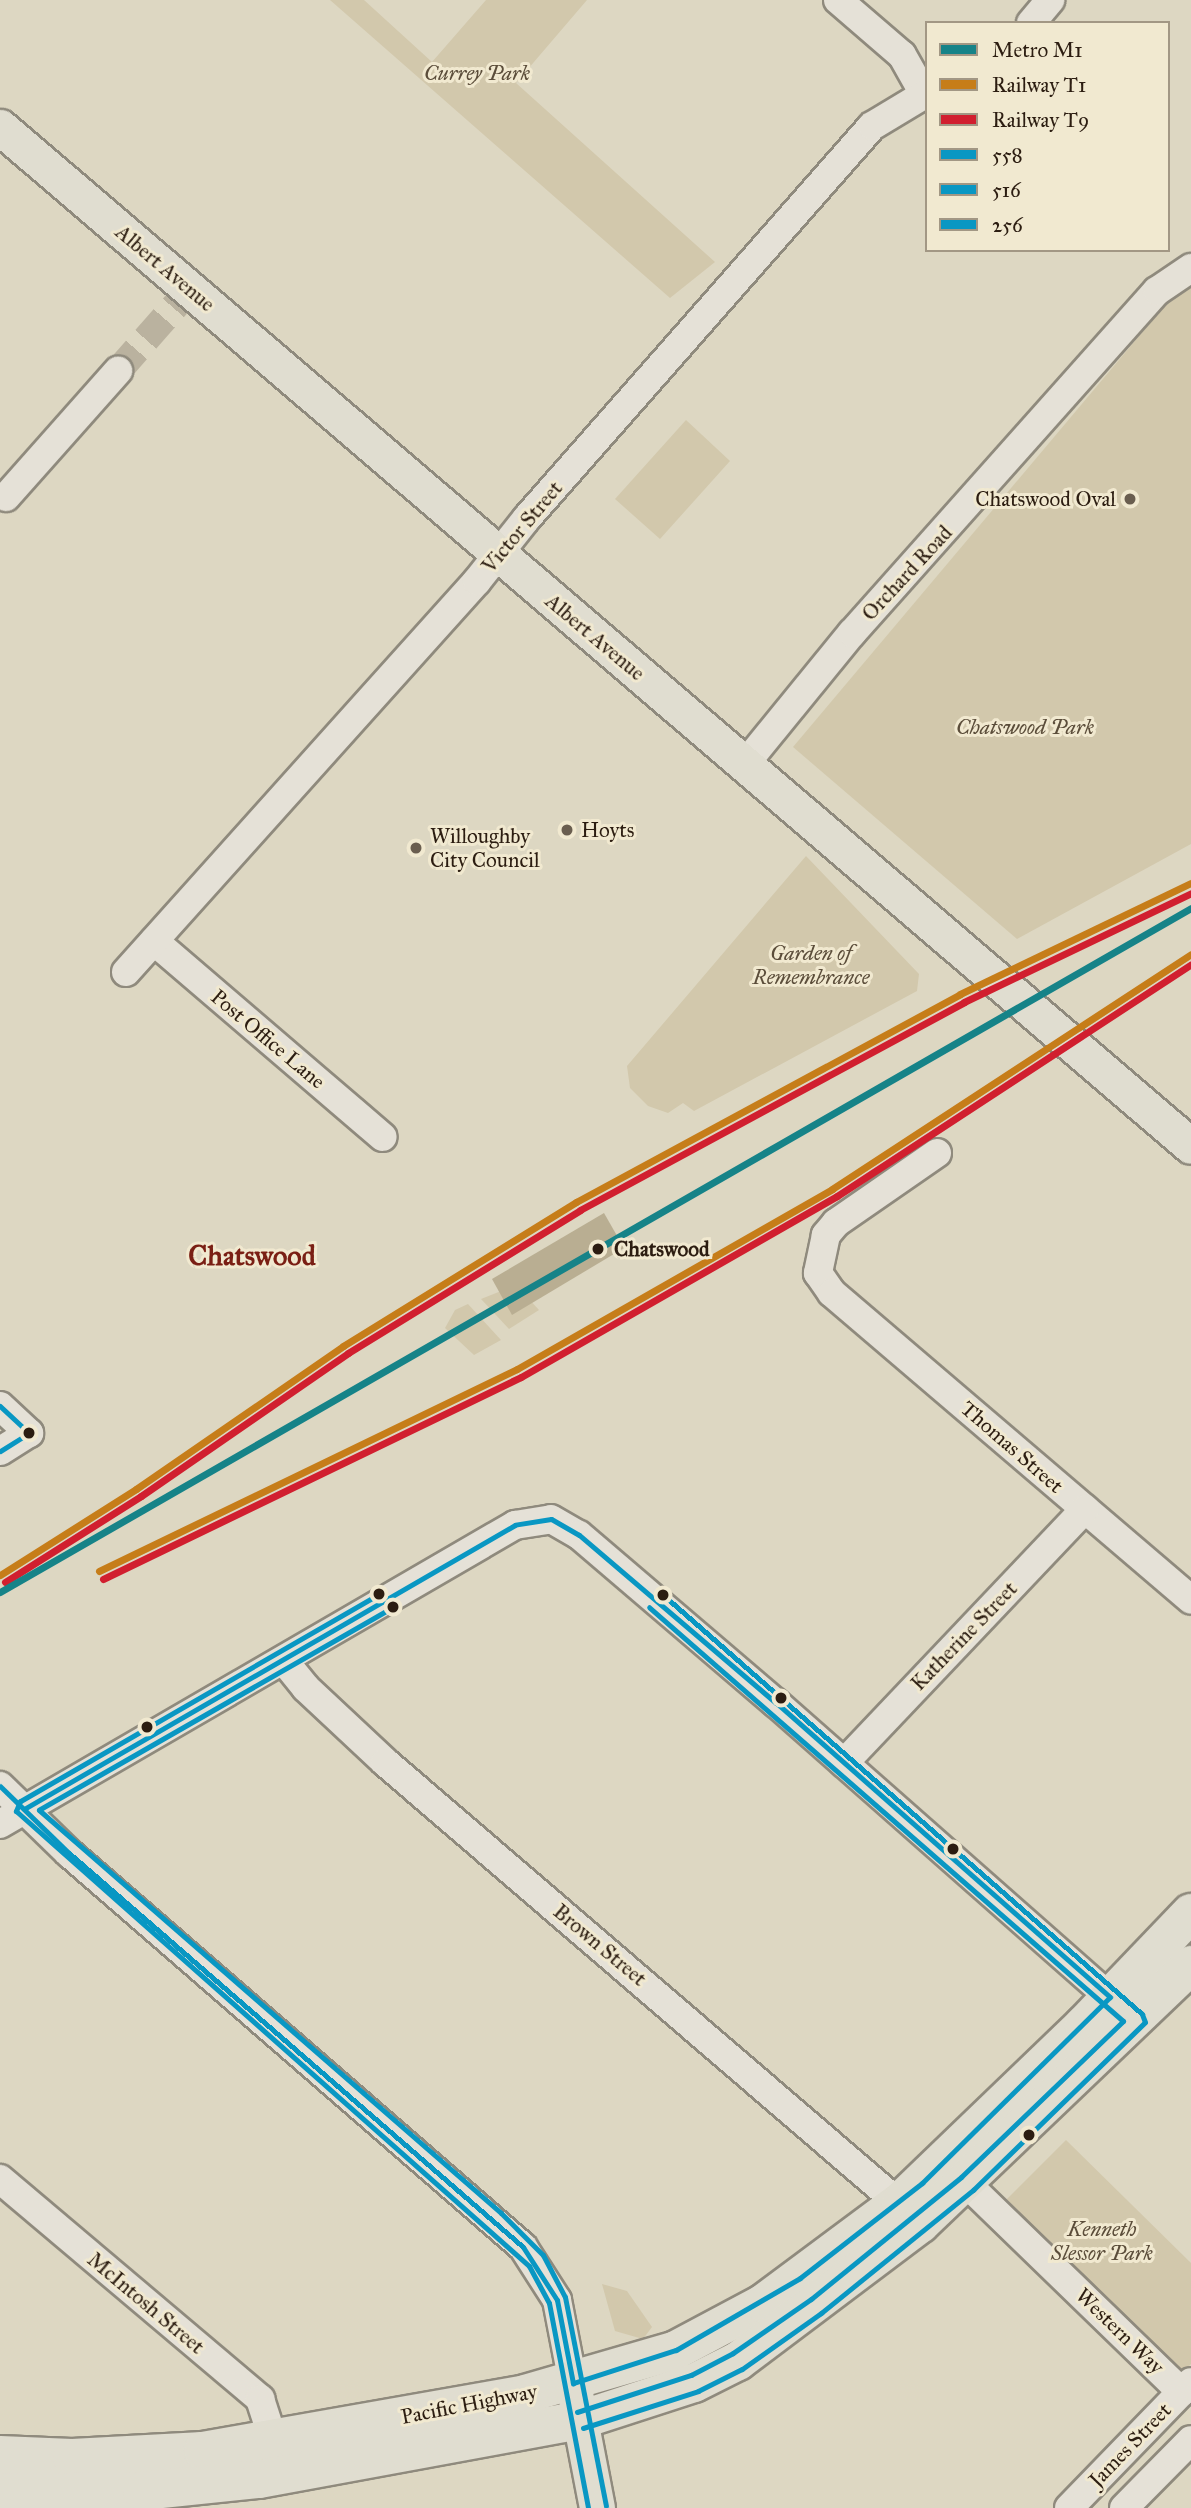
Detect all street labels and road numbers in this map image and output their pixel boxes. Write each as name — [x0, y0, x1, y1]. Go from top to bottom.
street label: Albert Avenue — [110, 219, 220, 317]
street label: Victor Street — [476, 476, 568, 578]
street label: Orchard Road — [857, 520, 957, 626]
street label: Albert Avenue — [540, 588, 650, 686]
street label: Post Office Lane — [206, 984, 330, 1094]
street label: Thomas Street — [956, 1396, 1068, 1498]
street label: Katherine Street — [906, 1576, 1022, 1696]
street label: Brown Street — [548, 1899, 652, 1991]
street label: McIntosh Street — [82, 2247, 210, 2359]
street label: Western Way — [1071, 2283, 1169, 2379]
street label: Pacific Highway — [399, 2378, 539, 2430]
street label: James Street — [1084, 2398, 1176, 2492]

